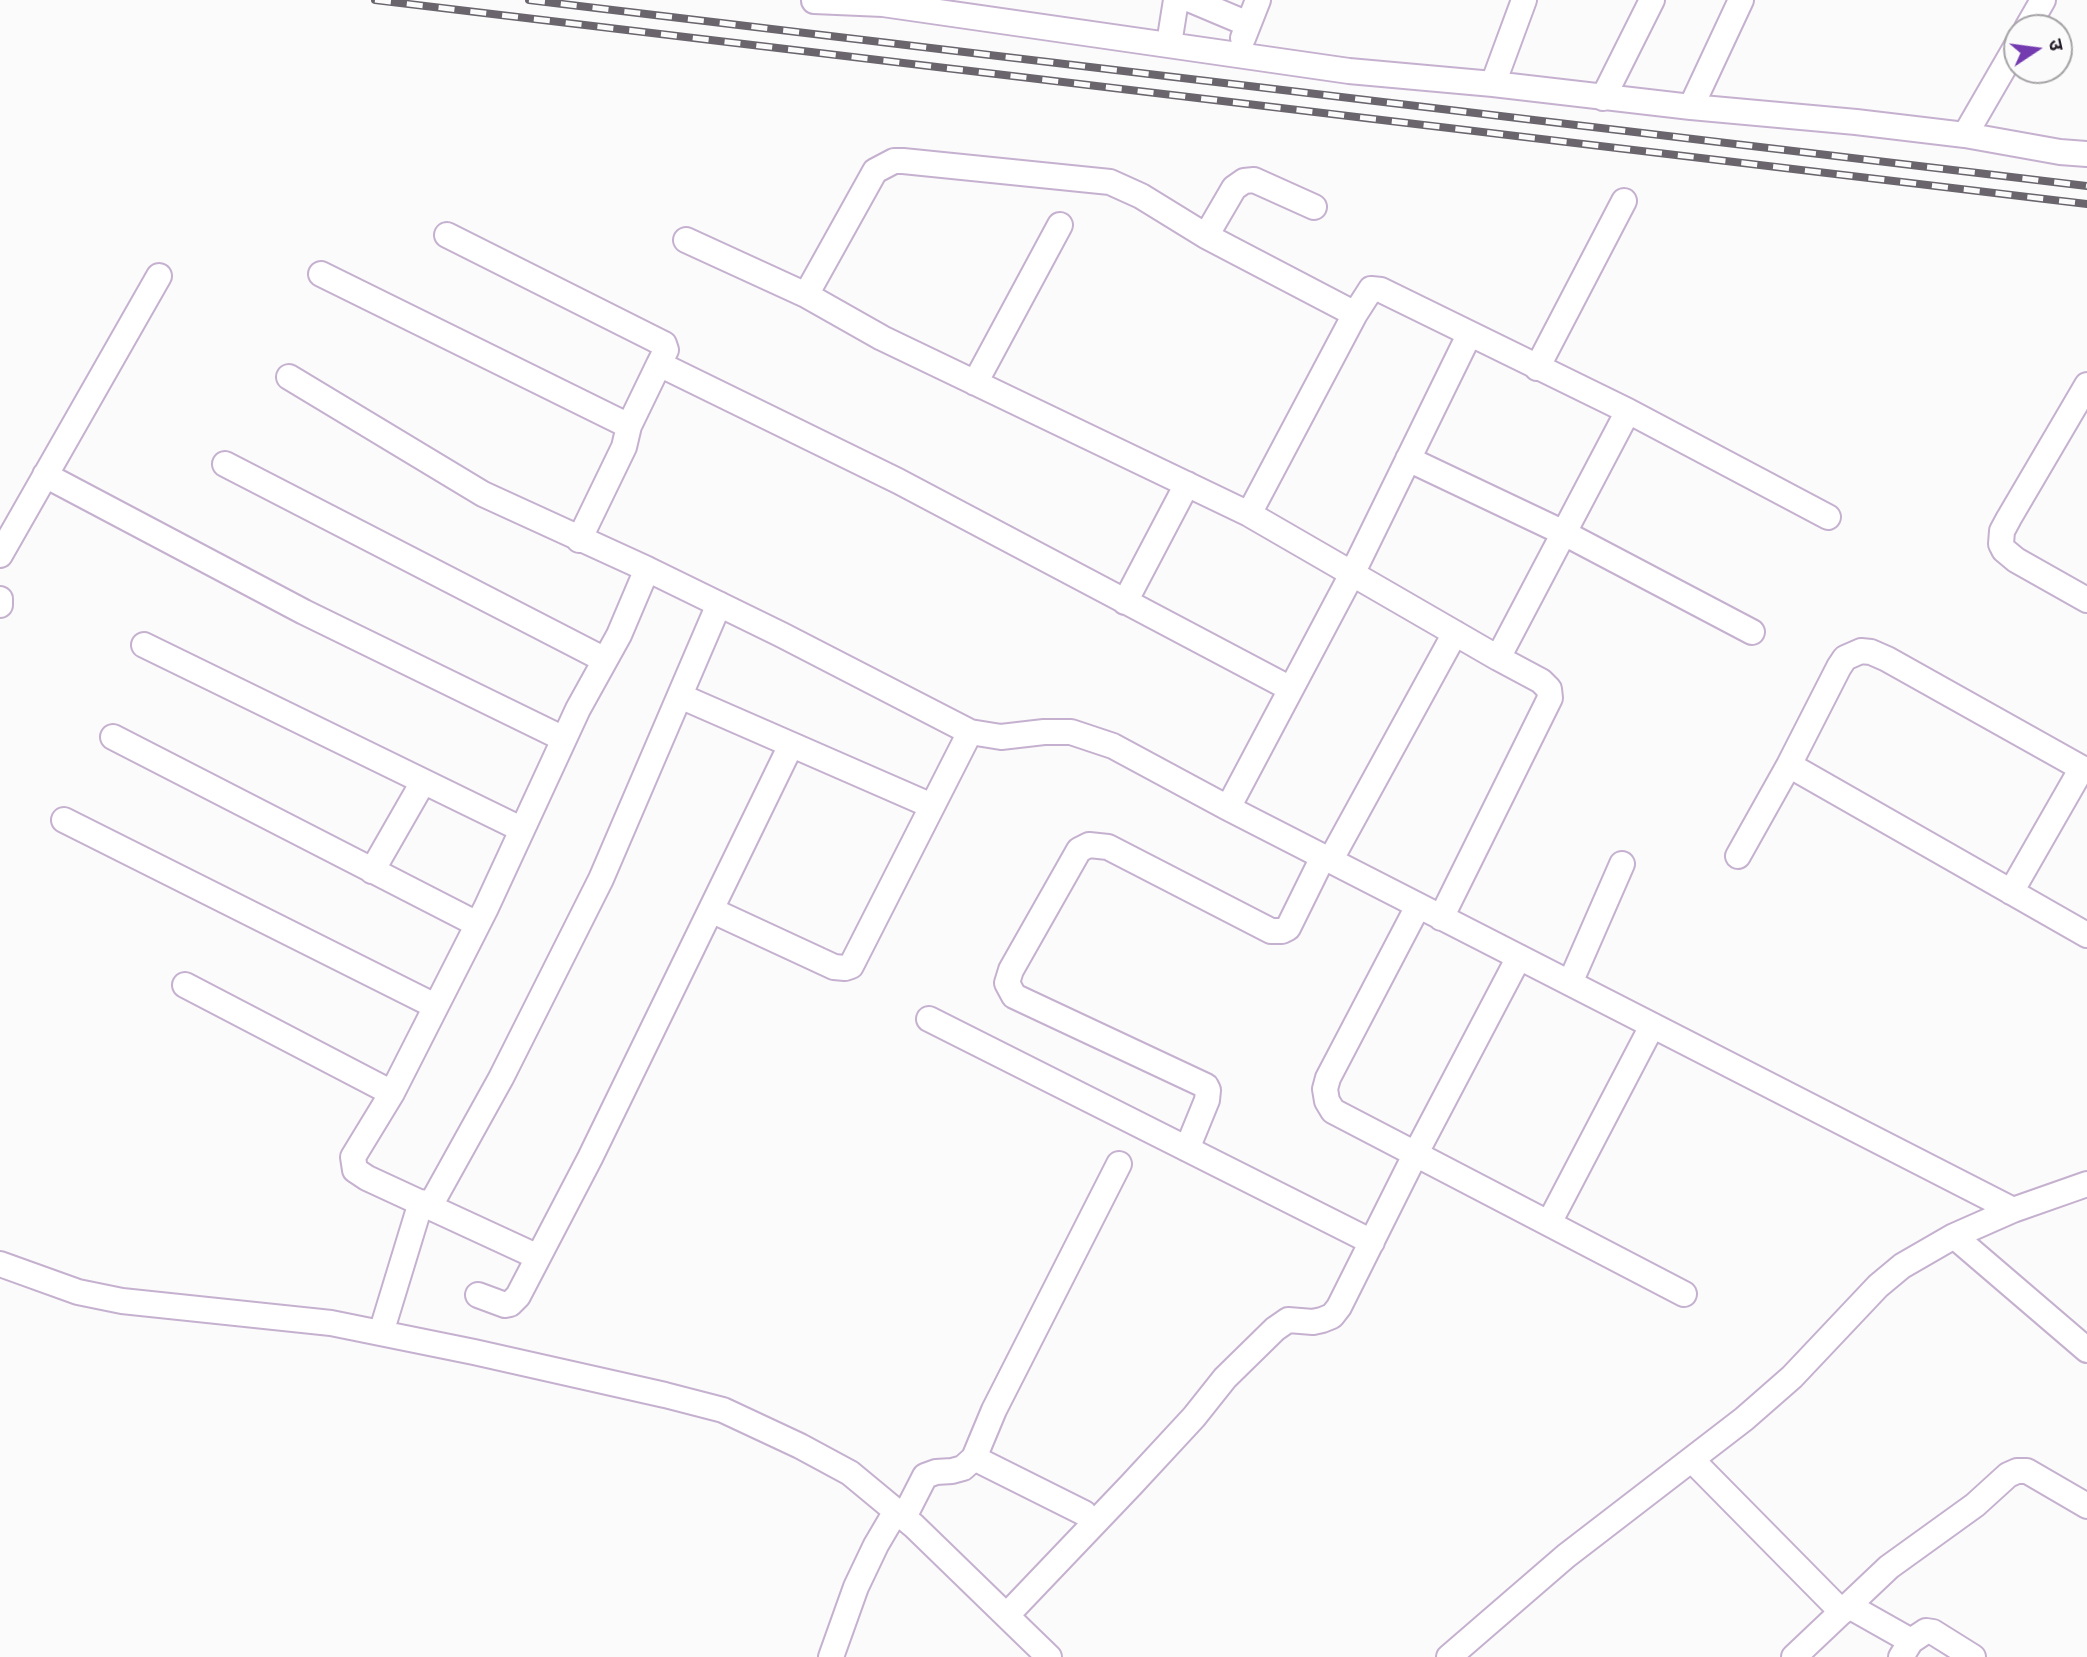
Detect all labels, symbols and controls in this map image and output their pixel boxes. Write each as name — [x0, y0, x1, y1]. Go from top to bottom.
north arrow — [2003, 14, 2073, 84]
text: उ — [2045, 37, 2069, 53]

